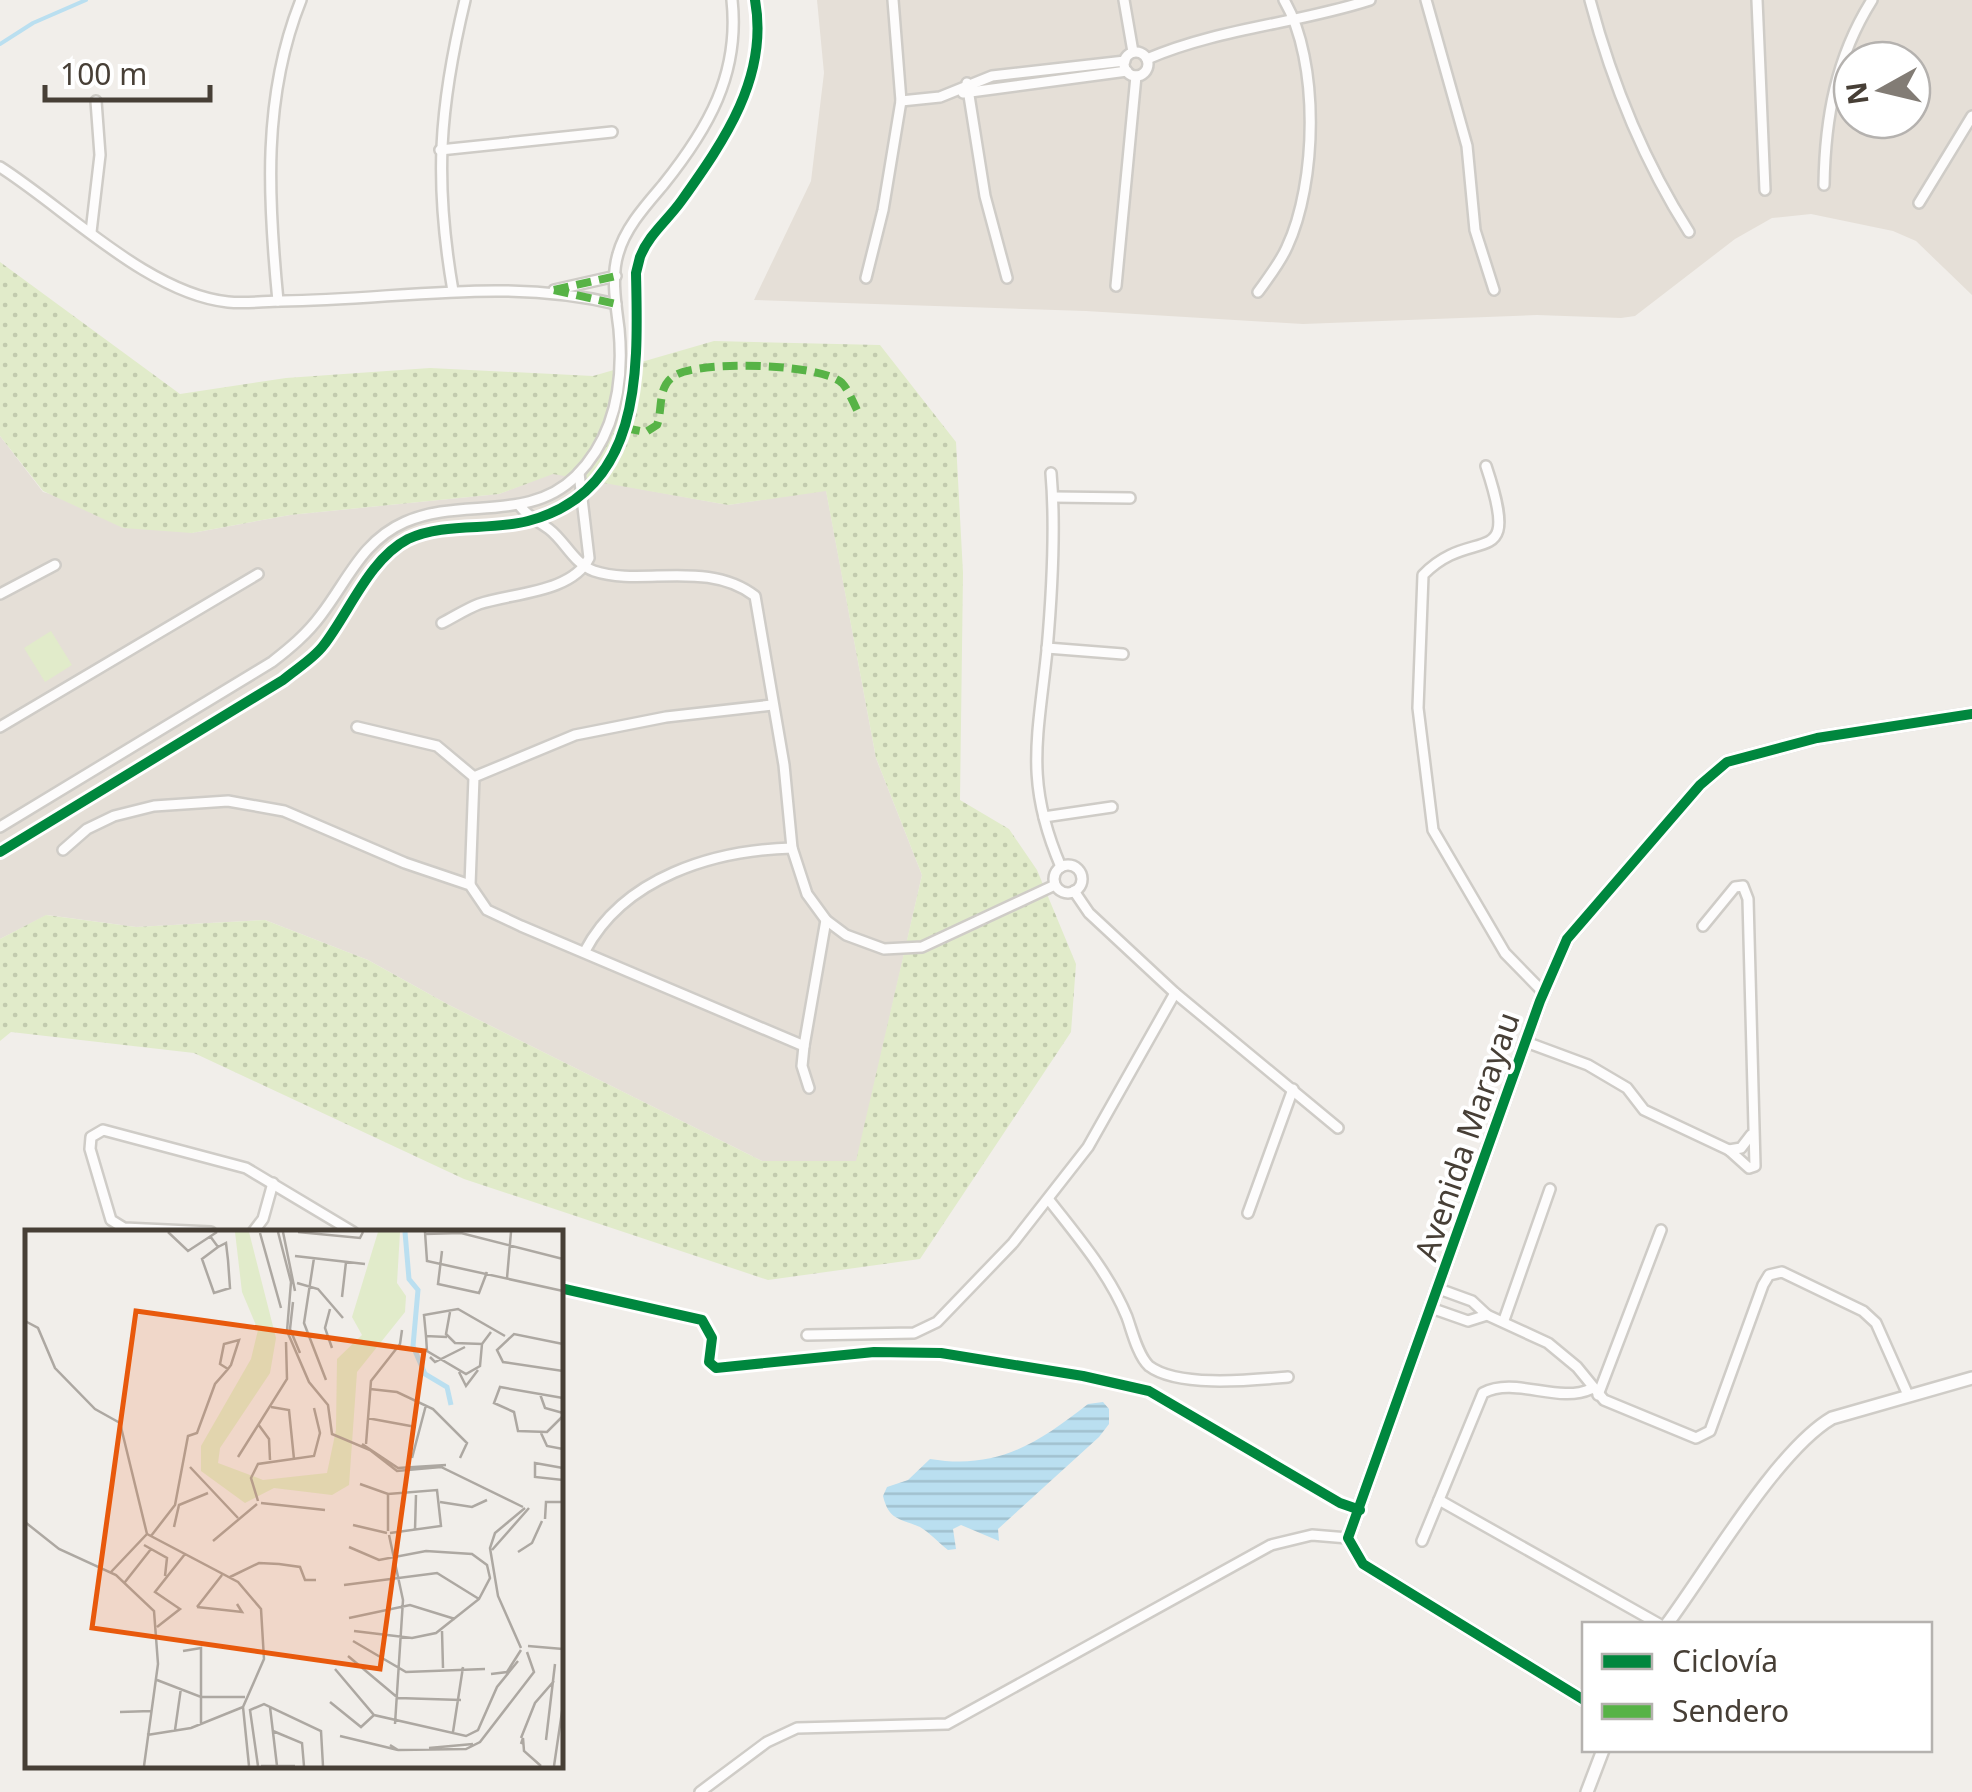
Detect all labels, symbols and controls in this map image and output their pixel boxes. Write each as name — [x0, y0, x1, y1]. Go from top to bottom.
scale bar — [45, 40, 210, 102]
north arrow — [1832, 40, 1932, 140]
text: 100 m — [60, 53, 147, 94]
text: N — [1836, 80, 1877, 108]
street label: Avenida Marayau — [1403, 1006, 1529, 1266]
inset map — [25, 1230, 562, 1767]
legend — [1582, 1622, 1932, 1752]
text: Ciclovía — [1672, 1640, 1778, 1681]
text: Sendero — [1672, 1690, 1789, 1731]

